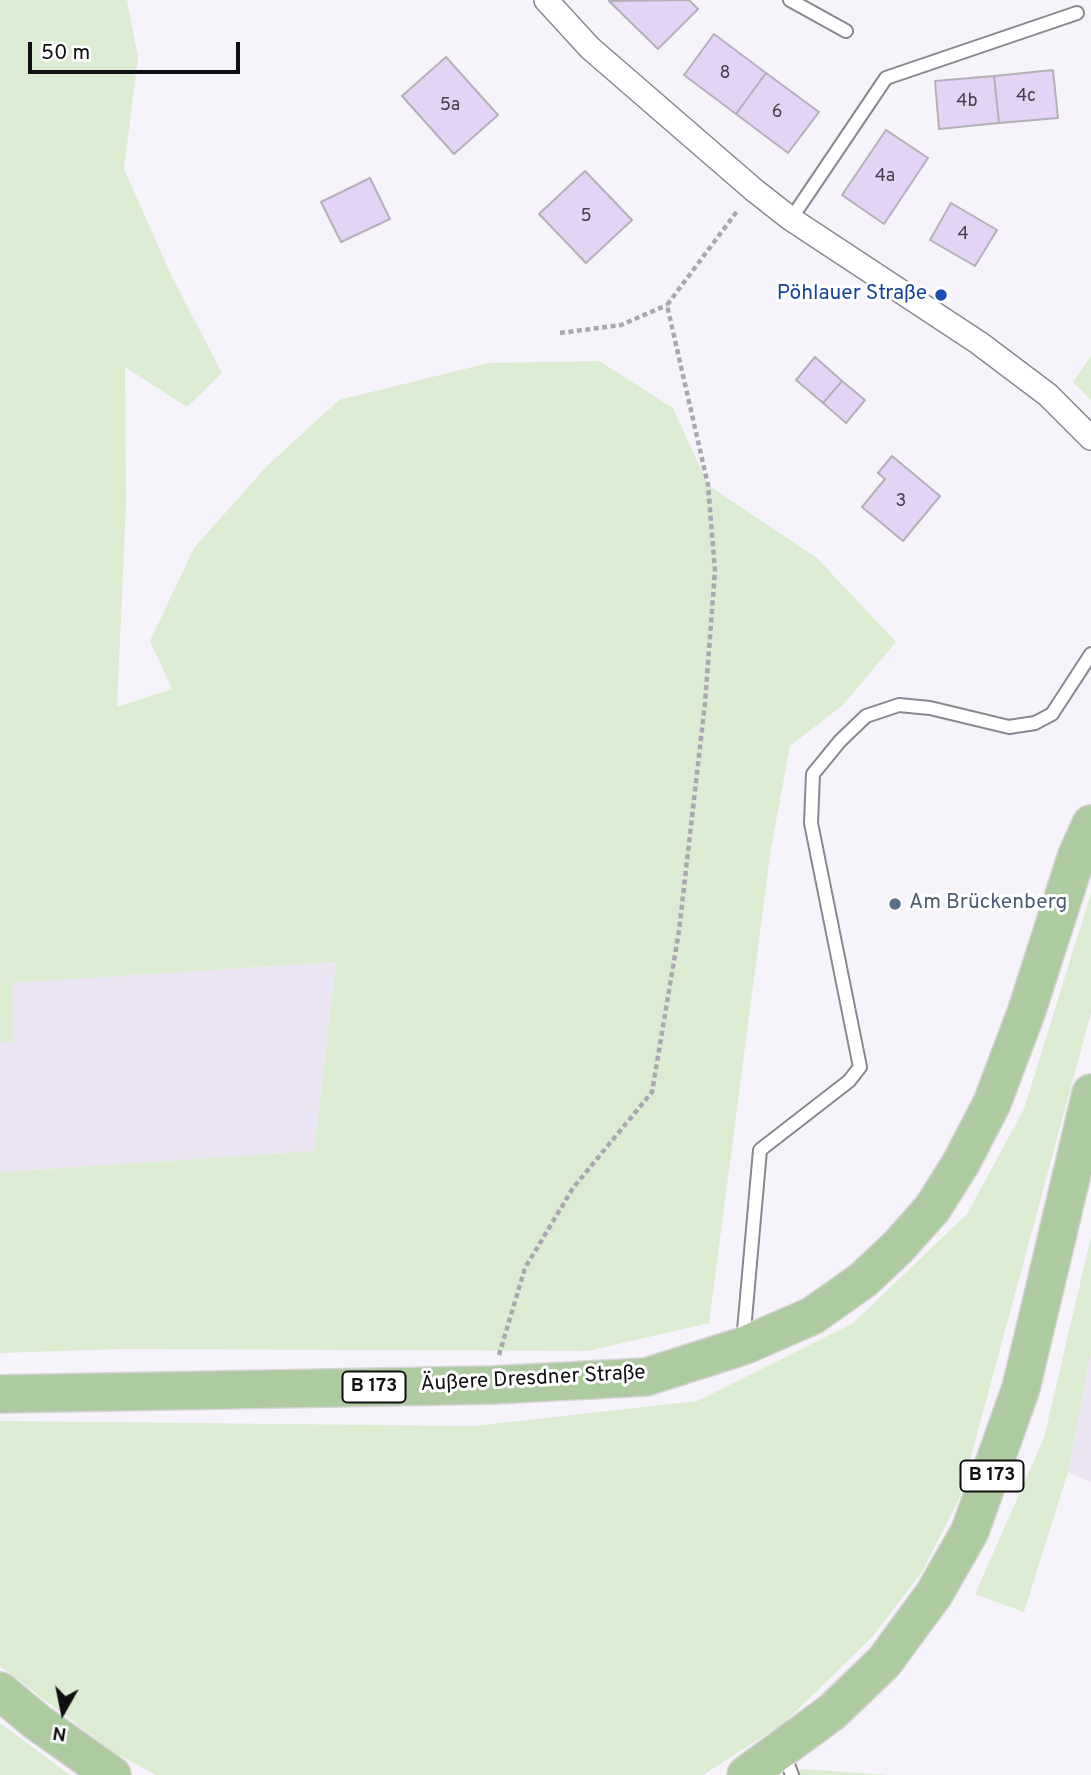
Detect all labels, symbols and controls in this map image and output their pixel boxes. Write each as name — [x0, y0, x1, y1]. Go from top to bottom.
scale bar — [32, 28, 243, 72]
text: 50 m — [41, 40, 90, 67]
house number: 8 — [720, 63, 730, 85]
house number: 4c — [1016, 86, 1036, 108]
house number: 4b — [956, 91, 978, 113]
house number: 5a — [440, 95, 460, 117]
house number: 6 — [772, 102, 782, 124]
house number: 4a — [875, 166, 895, 188]
house number: 5 — [580, 206, 592, 228]
house number: 4 — [957, 224, 969, 246]
place label: Pöhlauer Straße — [777, 282, 927, 308]
marker: Pöhlauer Straße — [933, 287, 949, 303]
house number: 3 — [896, 491, 906, 513]
place label: Am Brückenberg — [909, 891, 1067, 917]
marker: Am Brückenberg — [887, 896, 903, 912]
street label: Äußere Dresdner Straße — [420, 1362, 646, 1398]
road number: B 173 — [342, 1372, 406, 1402]
road number: B 173 — [960, 1460, 1024, 1492]
north arrow — [28, 1677, 98, 1747]
text: N — [51, 1720, 68, 1746]

